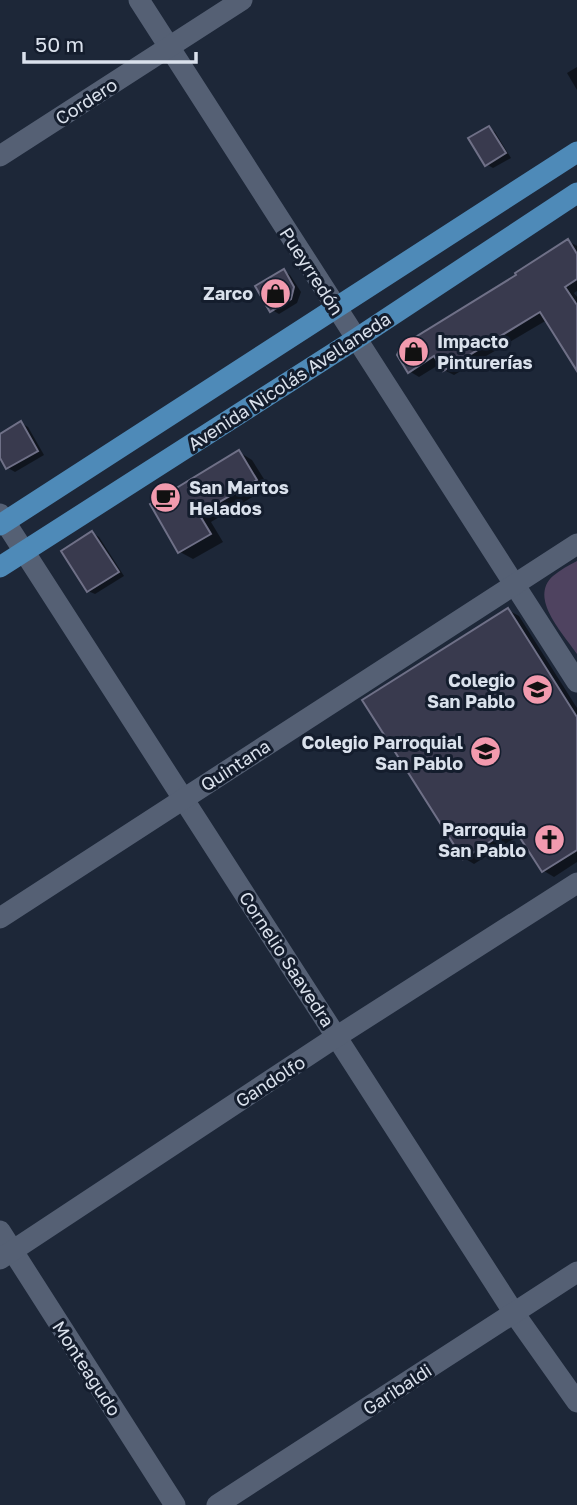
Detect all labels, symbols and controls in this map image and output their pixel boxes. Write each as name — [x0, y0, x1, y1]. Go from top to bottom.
scale bar — [24, 21, 196, 65]
text: 50 m — [35, 31, 84, 57]
street label: Cordero — [51, 73, 121, 129]
street label: Pueyrredón — [276, 223, 348, 319]
shop icon: Zarco — [259, 276, 293, 310]
place label: Zarco — [203, 282, 253, 304]
street label: Avenida Nicolás Avellaneda — [183, 307, 395, 455]
place label: Impacto Pinturerías — [437, 330, 533, 373]
shop icon: Impacto Pinturerías — [397, 334, 431, 368]
place label: San Martos Helados — [189, 476, 289, 519]
cafe icon: San Martos Helados — [149, 480, 183, 514]
place label: Colegio San Pablo — [427, 669, 515, 712]
school or university icon: Colegio San Pablo — [521, 673, 555, 707]
place label: Colegio Parroquial San Pablo — [302, 731, 463, 774]
street label: Quintana — [196, 734, 274, 796]
school or university icon: Colegio Parroquial San Pablo — [469, 735, 503, 769]
place label: Parroquia San Pablo — [438, 818, 526, 861]
church icon: Parroquia San Pablo — [532, 822, 566, 856]
street label: Cornelio Saavedra — [235, 887, 339, 1031]
street label: Gandolfo — [231, 1050, 309, 1112]
street label: Monteagudo — [48, 1316, 126, 1420]
street label: Garibaldi — [359, 1359, 435, 1419]

